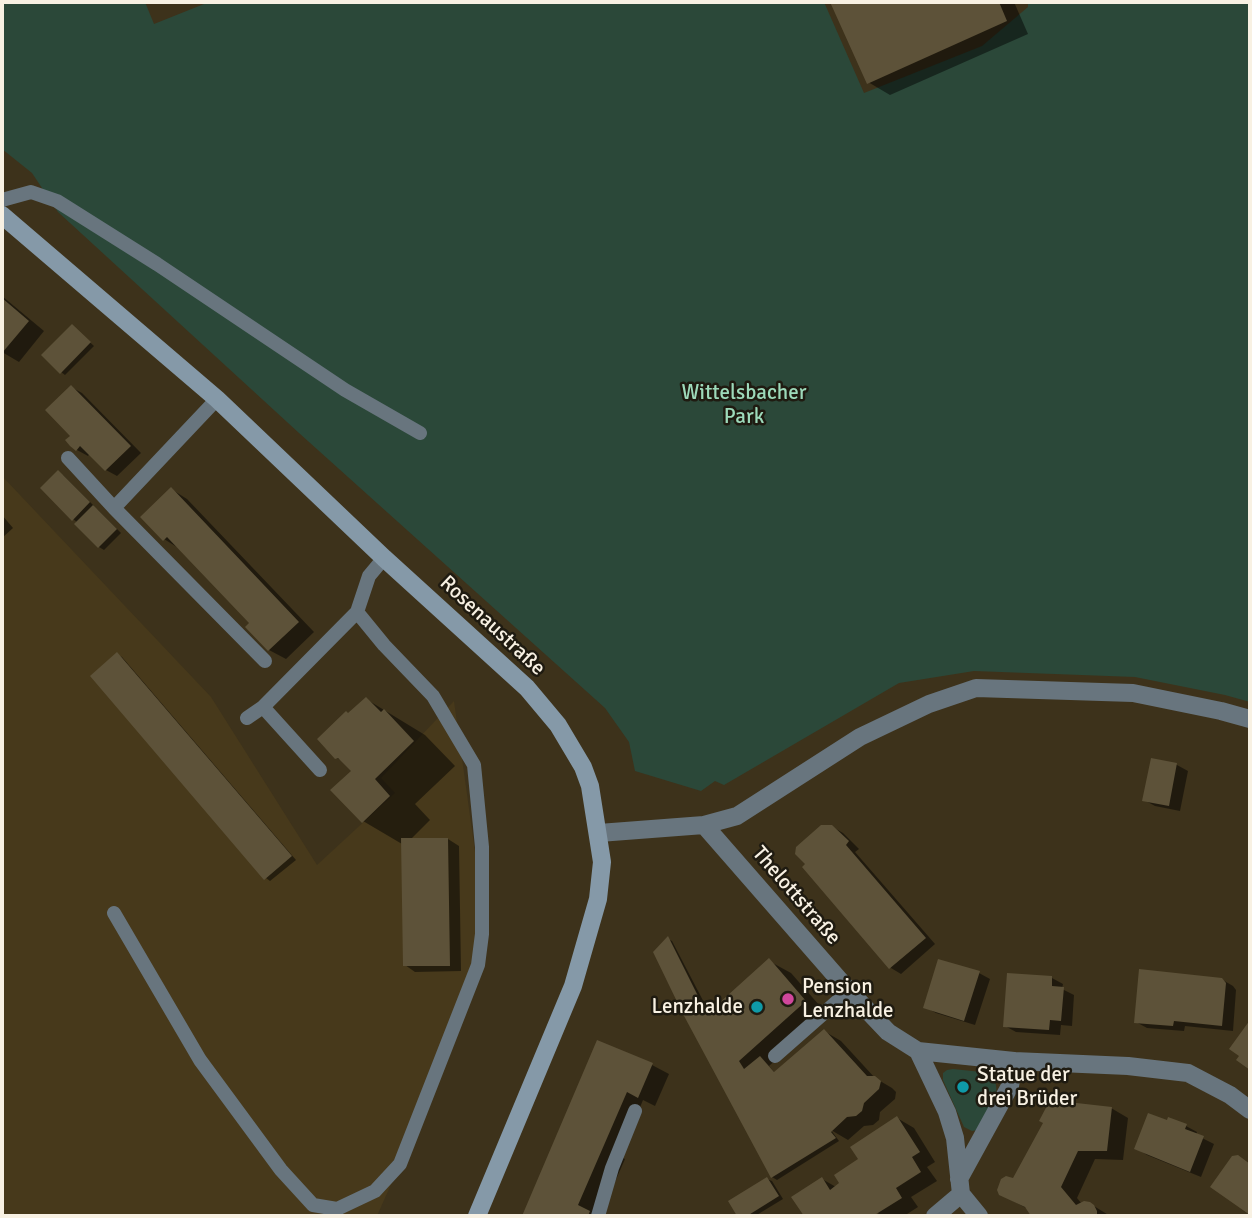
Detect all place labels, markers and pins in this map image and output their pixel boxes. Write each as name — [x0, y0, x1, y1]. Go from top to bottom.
place label: Pension Lenzhalde — [802, 974, 894, 1024]
marker: Pension Lenzhalde — [780, 991, 796, 1007]
place label: Lenzhalde — [651, 994, 743, 1020]
marker: Lenzhalde — [749, 999, 765, 1015]
place label: Statue der drei Brüder — [977, 1062, 1077, 1112]
marker: Statue der drei Brüder — [955, 1079, 971, 1095]

